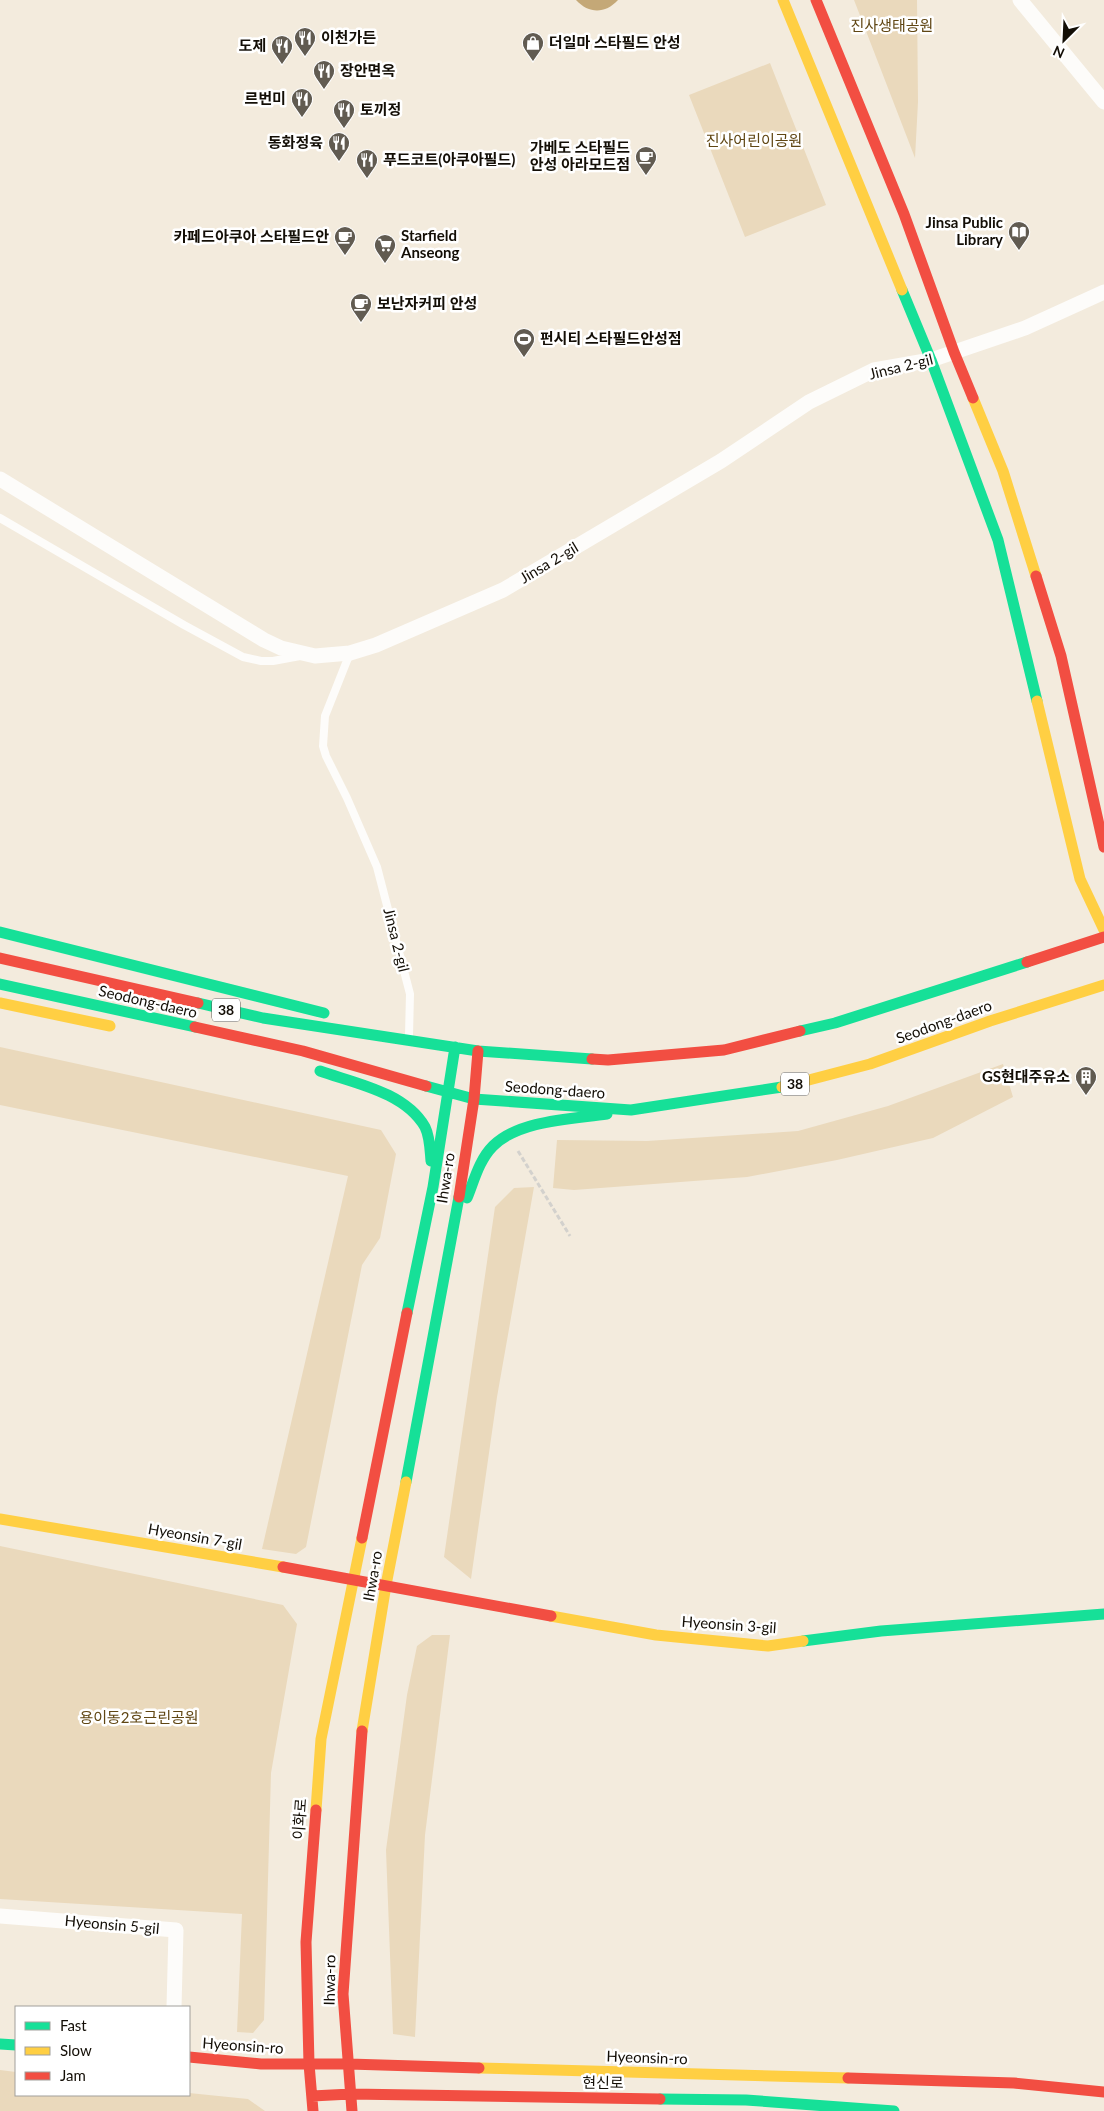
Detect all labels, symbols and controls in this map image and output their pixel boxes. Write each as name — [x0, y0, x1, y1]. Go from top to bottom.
north arrow — [1039, 15, 1089, 65]
park label: 진사생태공원 — [851, 16, 933, 34]
restaurant icon: 이천가든 — [293, 26, 317, 57]
place label: 이천가든 — [321, 28, 376, 46]
shop icon: 더일마 스타필드 안성 — [521, 31, 545, 62]
place label: 더일마 스타필드 안성 — [549, 33, 681, 51]
restaurant icon: 도제 — [270, 34, 294, 65]
place label: 도제 — [238, 36, 266, 54]
text: N — [1050, 42, 1067, 62]
restaurant icon: 장안면옥 — [312, 59, 336, 90]
place label: 장안면옥 — [340, 61, 395, 79]
restaurant icon: 르번미 — [290, 87, 314, 118]
place label: 르번미 — [245, 89, 286, 107]
restaurant icon: 토끼정 — [332, 98, 356, 129]
place label: 토끼정 — [360, 100, 401, 118]
restaurant icon: 동화정육 — [327, 131, 351, 162]
park label: 진사어린이공원 — [706, 131, 802, 149]
place label: 동화정육 — [268, 133, 323, 151]
place label: 가베도 스타필드 안성 아라모드점 — [530, 138, 630, 173]
cafe icon: 가베도 스타필드 안성 아라모드점 — [634, 145, 658, 176]
restaurant icon: 푸드코트(아쿠아필드) — [355, 148, 379, 179]
place label: 푸드코트(아쿠아필드) — [383, 150, 515, 168]
place label: Jinsa Public Library — [926, 213, 1003, 248]
library icon: Jinsa Public Library — [1007, 220, 1031, 251]
cafe icon: 카페드아쿠아 스타필드안 — [333, 225, 357, 256]
place label: Starfield Anseong — [400, 226, 460, 261]
place label: 카페드아쿠아 스타필드안 — [174, 227, 329, 245]
supermarket icon: Starfield Anseong — [373, 233, 397, 264]
cafe icon: 보난자커피 안성 — [349, 292, 373, 323]
place label: 보난자커피 안성 — [377, 294, 477, 312]
sports icon: 펀시티 스타필드안성점 — [512, 327, 536, 358]
place label: 펀시티 스타필드안성점 — [540, 329, 682, 347]
street label: Jinsa 2-gil — [867, 349, 935, 383]
street label: Jinsa 2-gil — [516, 538, 581, 587]
street label: Jinsa 2-gil — [380, 906, 414, 974]
street label: Seodong-daero — [97, 981, 199, 1021]
street label: Seodong-daero — [893, 995, 994, 1047]
road number: 38 — [212, 998, 240, 1022]
building icon: GS현대주유소 — [1074, 1065, 1098, 1096]
place label: GS현대주유소 — [982, 1067, 1070, 1085]
road number: 38 — [781, 1072, 809, 1096]
street label: Seodong-daero — [504, 1077, 606, 1101]
street label: Ihwa-ro — [432, 1151, 458, 1204]
street label: Hyeonsin 7-gil — [147, 1519, 244, 1553]
street label: Ihwa-ro — [359, 1549, 385, 1602]
street label: Hyeonsin 3-gil — [681, 1612, 777, 1636]
park label: 용이동2호근린공원 — [79, 1708, 199, 1726]
street label: 이화로 — [289, 1798, 309, 1840]
street label: Hyeonsin 5-gil — [64, 1911, 160, 1937]
street label: Ihwa-ro — [320, 1954, 338, 2006]
legend — [15, 2006, 190, 2096]
text: Fast — [60, 2016, 87, 2034]
street label: Hyeonsin-ro — [202, 2033, 284, 2057]
text: Slow — [60, 2041, 92, 2059]
street label: Hyeonsin-ro — [606, 2047, 688, 2067]
text: Jam — [60, 2066, 86, 2084]
street label: 현신로 — [582, 2073, 624, 2091]

